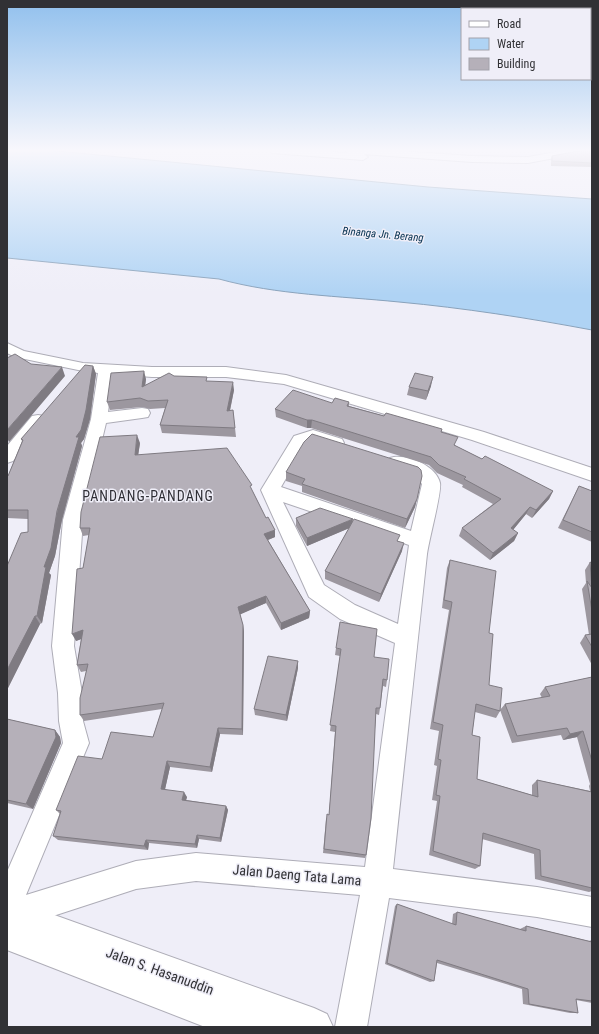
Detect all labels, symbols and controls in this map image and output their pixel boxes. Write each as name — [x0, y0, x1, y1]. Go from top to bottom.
legend — [461, 8, 591, 80]
text: Road — [497, 17, 521, 31]
text: Water — [497, 37, 525, 51]
text: Building — [497, 57, 535, 71]
water label: Binanga Jn. Berang — [342, 224, 425, 245]
district label: PANDANG-PANDANG — [82, 488, 214, 504]
street label: Jalan Daeng Tata Lama — [232, 861, 362, 889]
street label: Jalan S. Hasanuddin — [104, 944, 216, 998]

